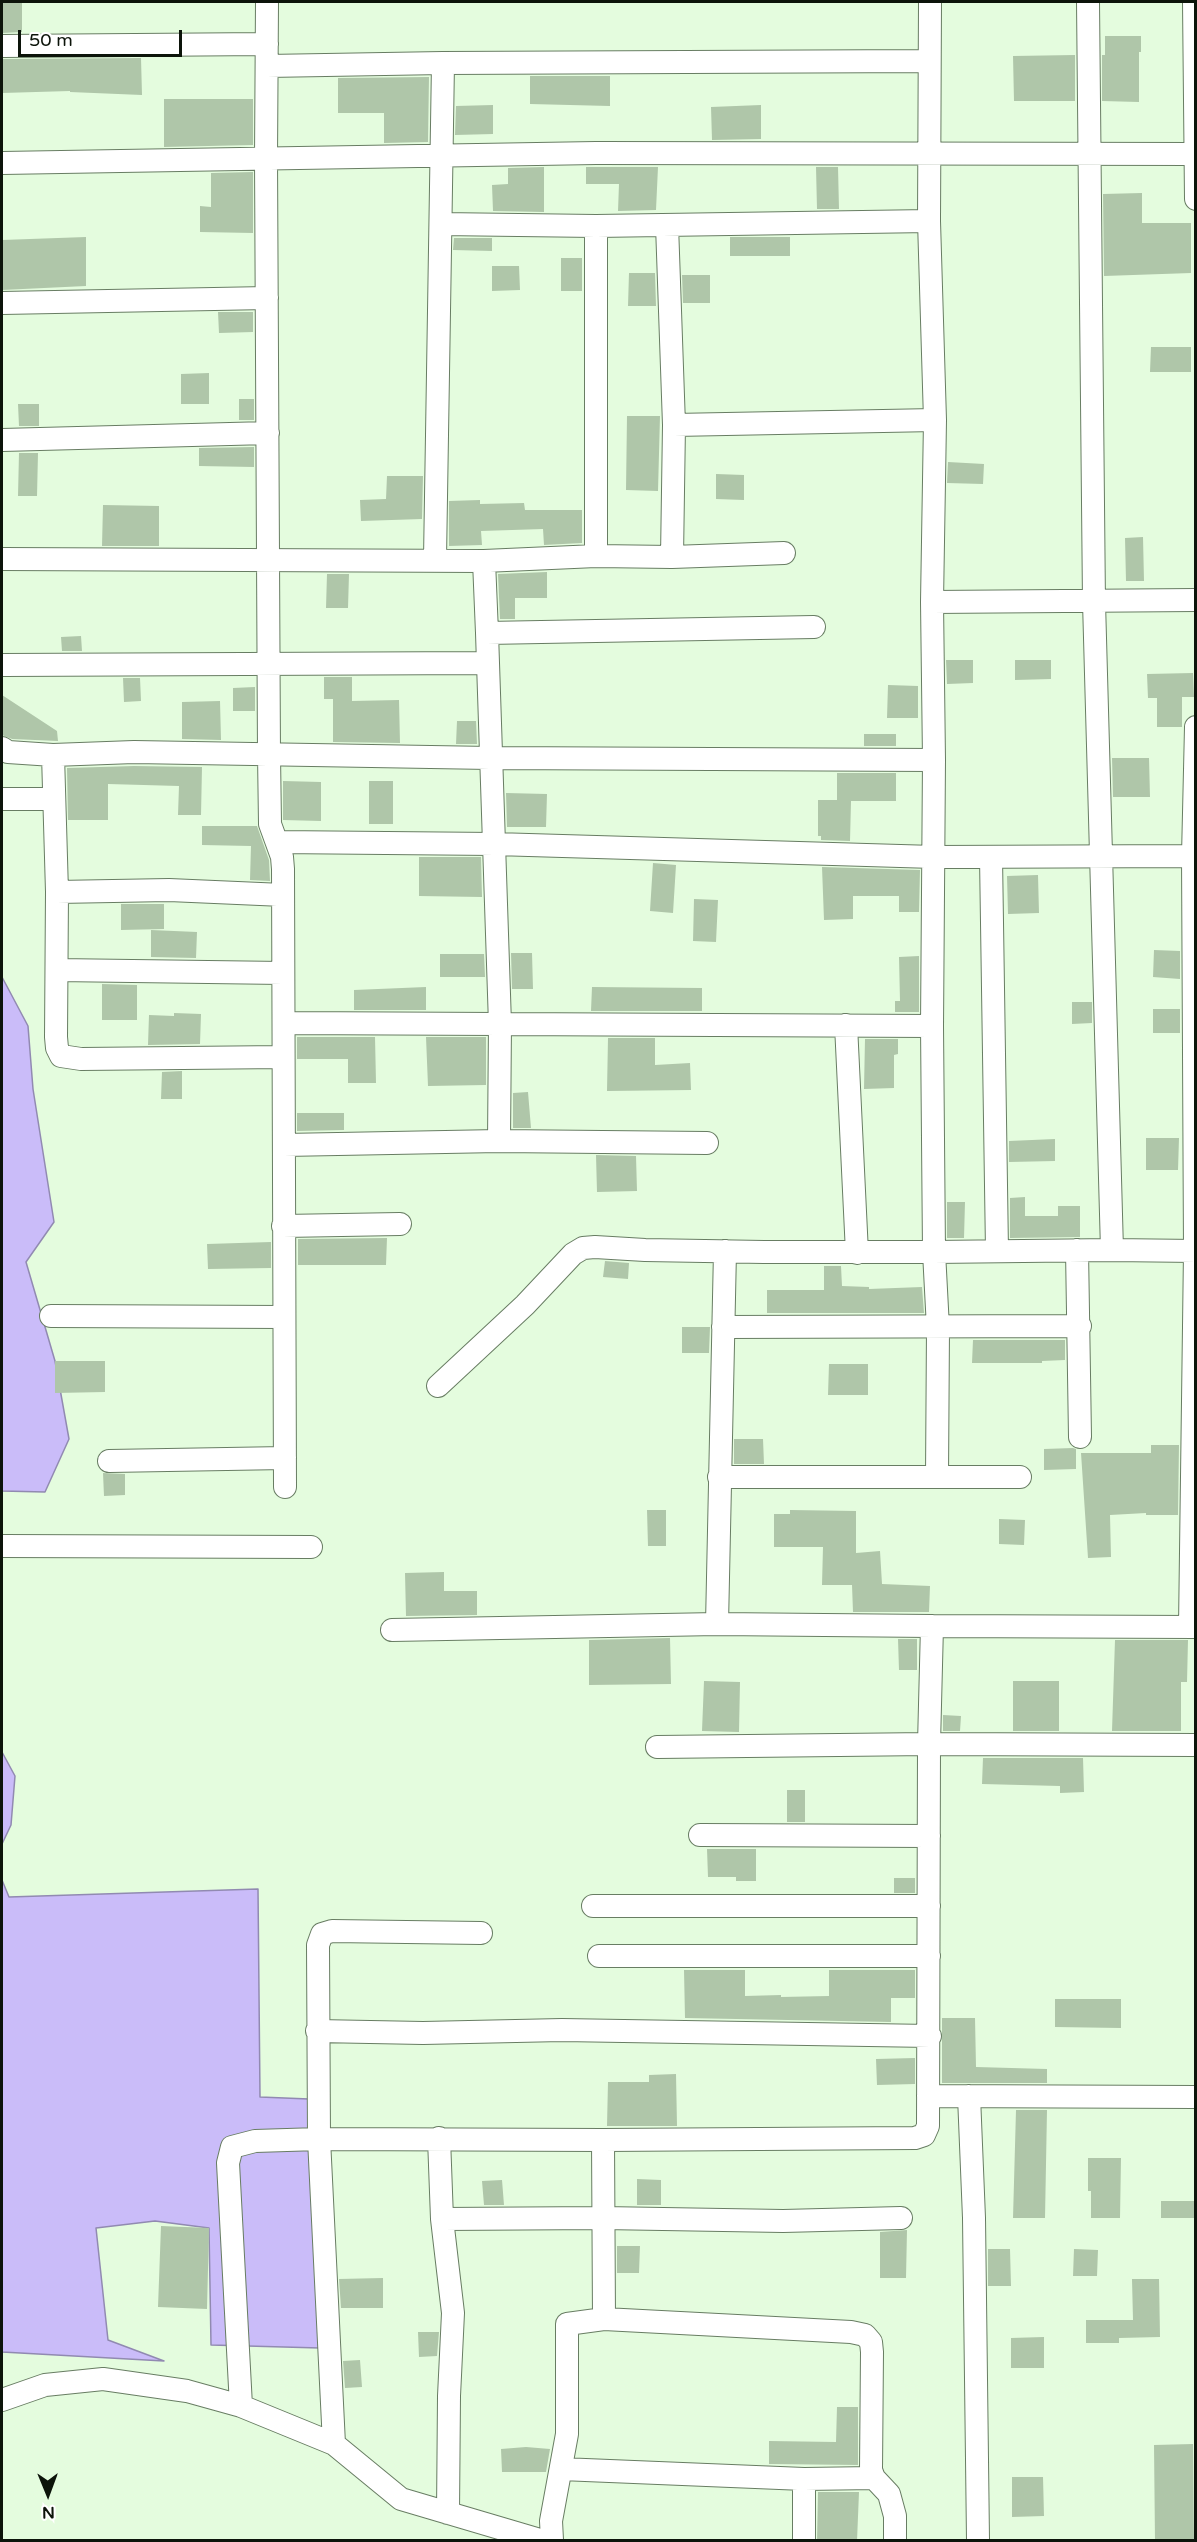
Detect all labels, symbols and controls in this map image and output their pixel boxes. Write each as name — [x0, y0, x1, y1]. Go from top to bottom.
scale bar — [21, 18, 184, 56]
text: 50 m — [29, 29, 73, 51]
north arrow — [18, 2464, 78, 2524]
text: N — [42, 2502, 55, 2522]

